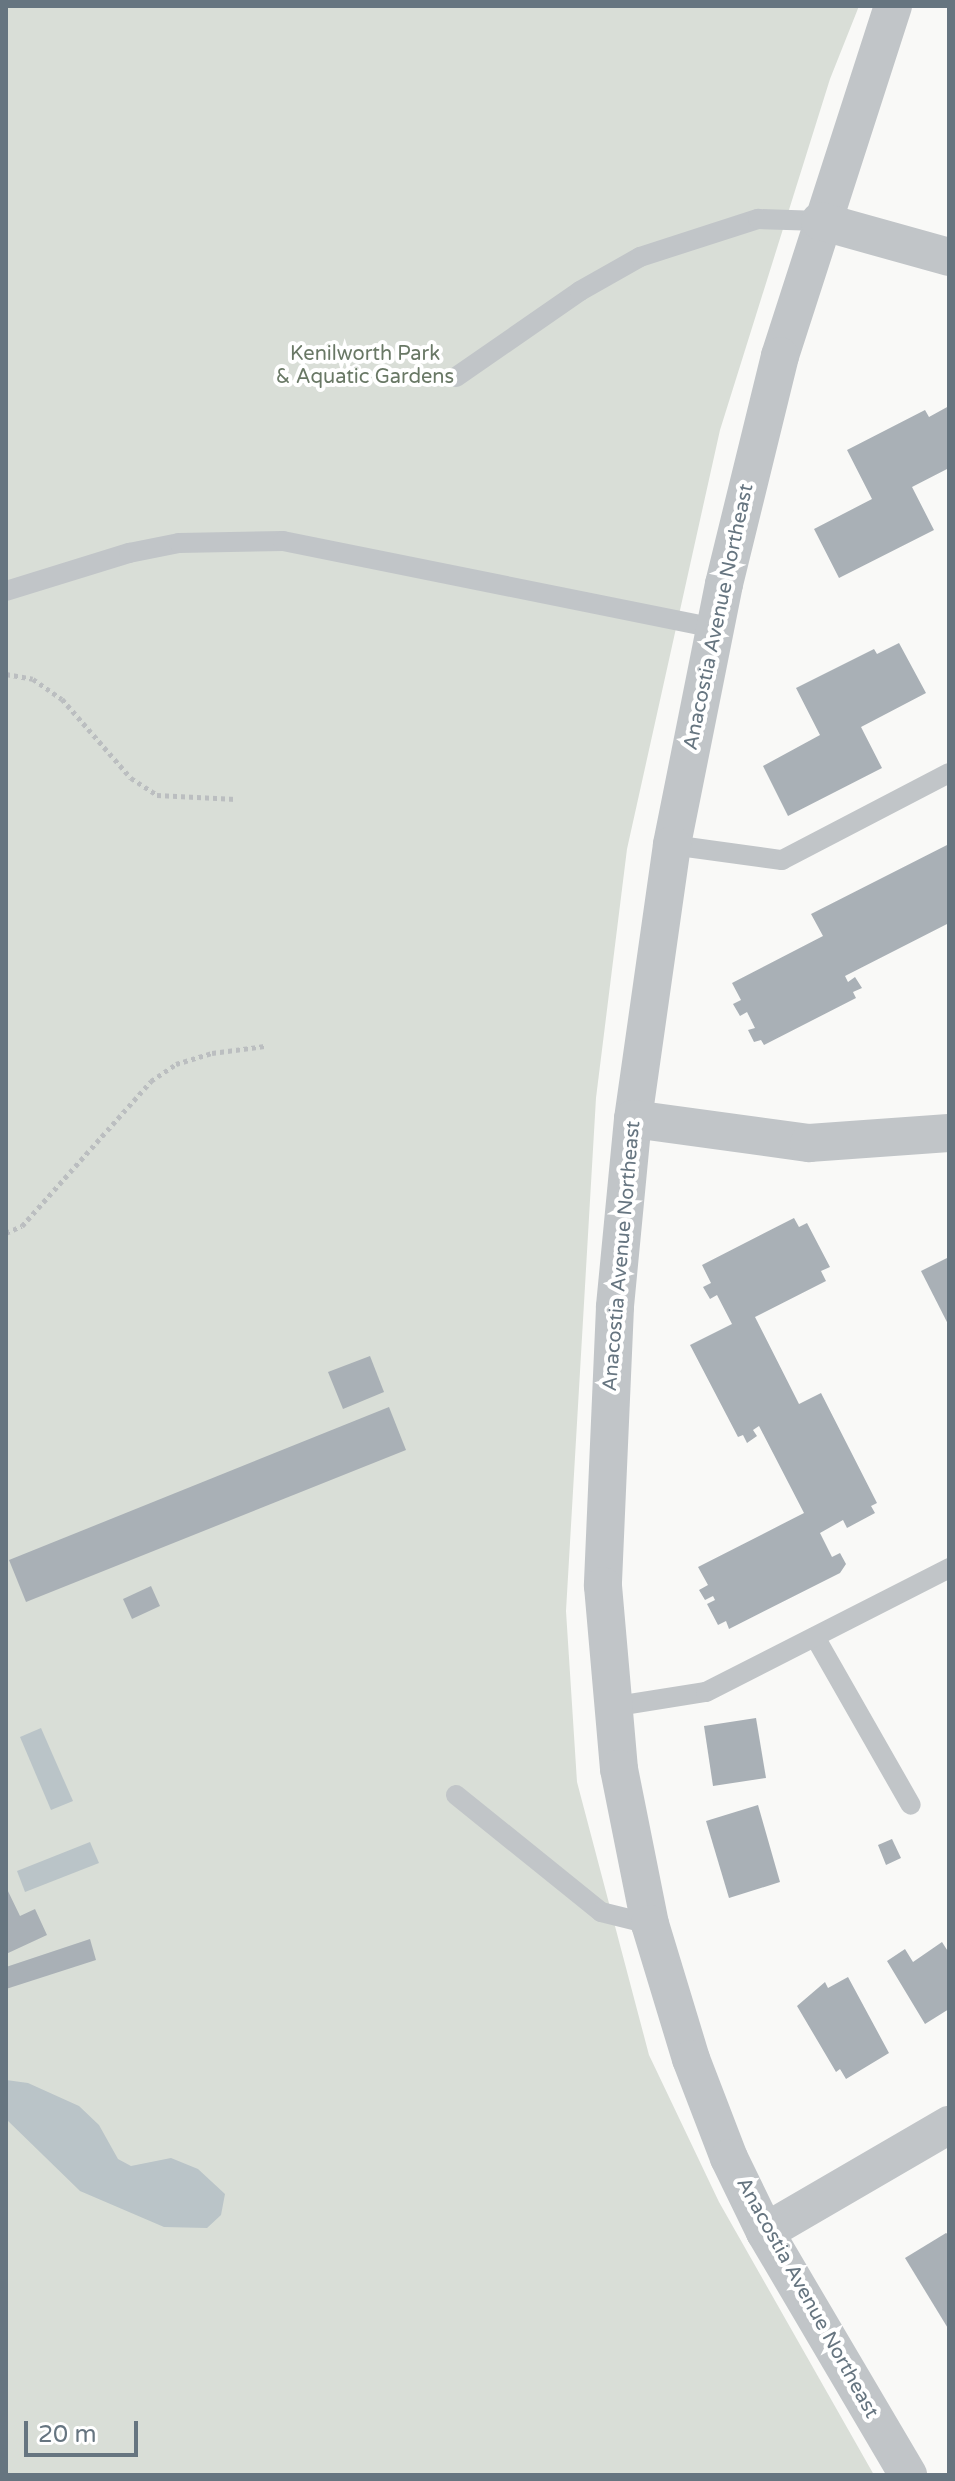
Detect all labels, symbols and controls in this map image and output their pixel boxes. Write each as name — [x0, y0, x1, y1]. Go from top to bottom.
park label: Kenilworth Park & Aquatic Gardens — [276, 342, 454, 389]
street label: Anacostia Avenue Northeast — [679, 482, 759, 752]
street label: Anacostia Avenue Northeast — [598, 1120, 646, 1392]
street label: Anacostia Avenue Northeast — [731, 2173, 883, 2423]
scale bar — [28, 2405, 142, 2455]
text: 20 m — [38, 2420, 96, 2449]

